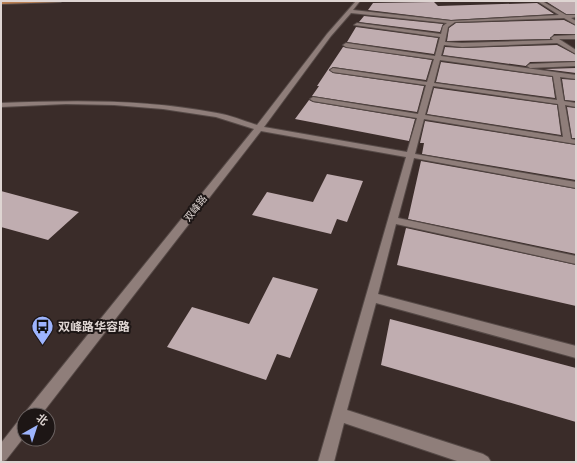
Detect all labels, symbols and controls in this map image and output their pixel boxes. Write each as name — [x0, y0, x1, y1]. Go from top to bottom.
street label: 双峰路 — [181, 192, 209, 224]
bus stop icon: 双峰路华容路 — [30, 313, 56, 346]
place label: 双峰路华容路 — [58, 319, 130, 333]
north arrow — [16, 407, 56, 447]
text: 北 — [34, 410, 51, 427]

